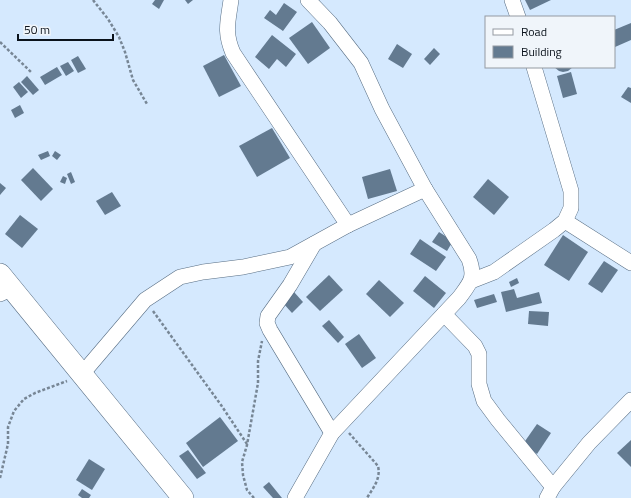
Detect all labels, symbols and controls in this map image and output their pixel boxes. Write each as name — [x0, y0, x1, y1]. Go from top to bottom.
scale bar — [18, 16, 113, 42]
legend — [485, 16, 615, 68]
text: 50 m — [24, 20, 50, 39]
text: Road — [521, 22, 547, 41]
text: Building — [521, 42, 562, 61]

